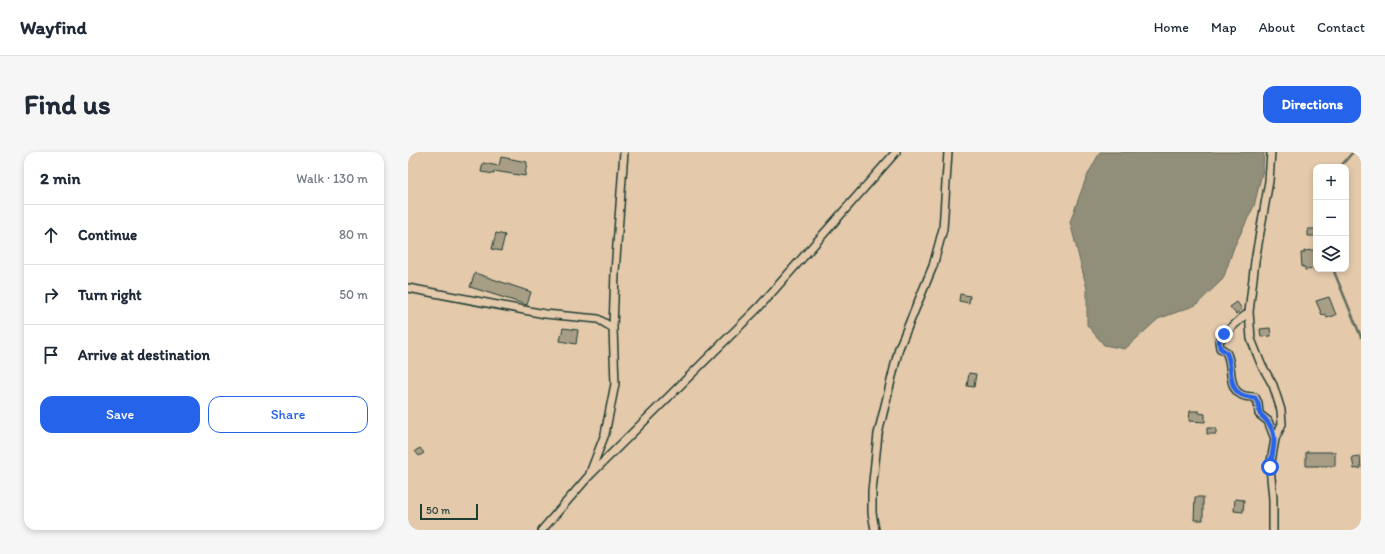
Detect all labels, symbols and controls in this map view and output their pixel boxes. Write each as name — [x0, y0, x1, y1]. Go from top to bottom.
text: Wayfind — [20, 16, 87, 39]
text: Home — [1154, 19, 1189, 36]
text: Map — [1211, 19, 1237, 36]
text: About — [1259, 19, 1295, 36]
text: Contact — [1317, 19, 1365, 36]
button: Directions — [1263, 86, 1361, 123]
text: Find us — [24, 87, 111, 121]
map controls — [1313, 164, 1349, 272]
button: + — [1313, 164, 1349, 200]
text: 2 min — [40, 168, 80, 188]
text: Walk · 130 m — [296, 171, 368, 186]
button: − — [1313, 200, 1349, 236]
icon: ahead — [40, 224, 62, 246]
text: Continue — [78, 226, 137, 244]
text: 80 m — [339, 227, 368, 242]
button: layers — [1313, 236, 1349, 272]
icon: right — [40, 284, 62, 306]
text: Turn right — [78, 286, 142, 304]
text: 50 m — [339, 287, 368, 302]
route end — [1215, 325, 1233, 343]
icon: arrive — [40, 344, 62, 366]
text: Arrive at destination — [78, 346, 210, 364]
button: Save — [40, 396, 200, 433]
button: Share — [208, 396, 368, 433]
route start — [1261, 458, 1279, 476]
scale bar — [420, 502, 478, 521]
text: 50 m — [426, 504, 450, 517]

